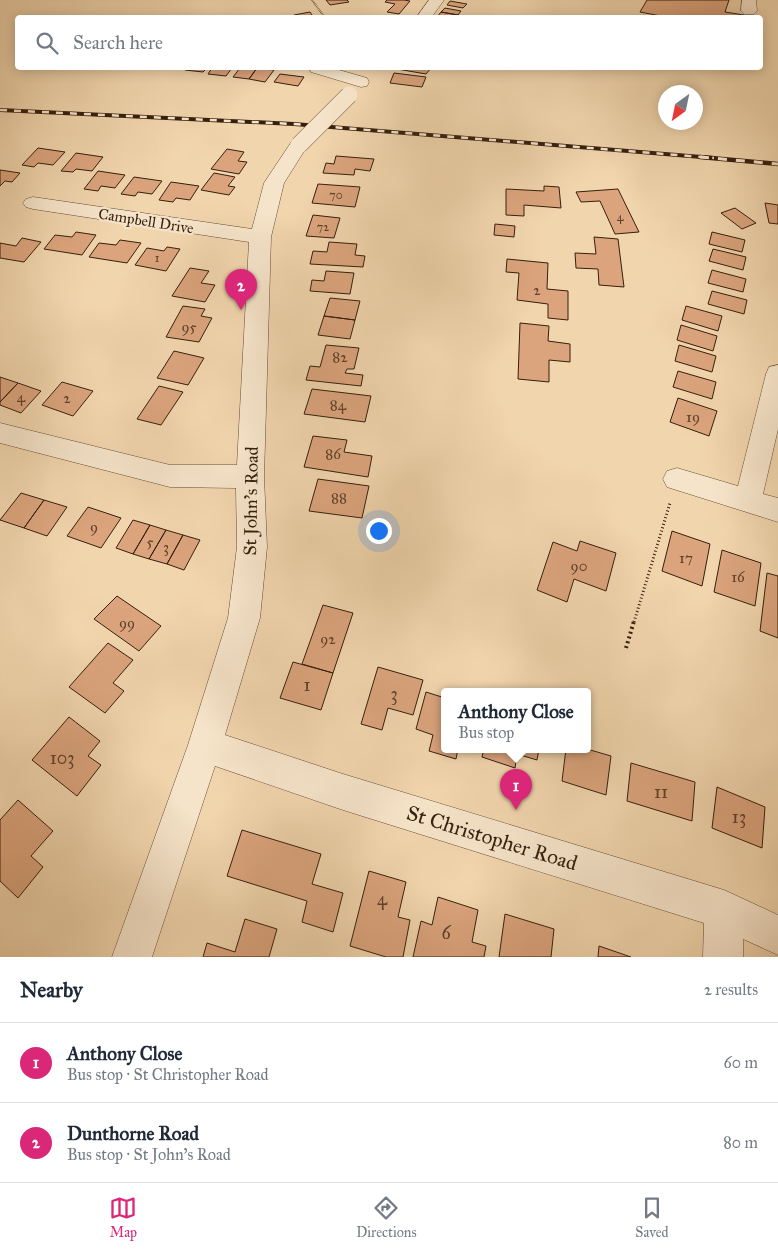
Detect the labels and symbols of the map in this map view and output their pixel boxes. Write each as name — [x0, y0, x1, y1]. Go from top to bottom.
north arrow — [658, 85, 703, 130]
house number: 70 — [329, 188, 343, 202]
street label: Campbell Drive — [97, 205, 195, 237]
house number: 4 — [617, 210, 624, 224]
house number: 72 — [317, 220, 329, 234]
house number: 1 — [155, 251, 160, 265]
pin: 2 — [225, 269, 257, 310]
house number: 2 — [533, 281, 541, 299]
house number: 95 — [181, 318, 197, 336]
house number: 82 — [332, 348, 348, 366]
house number: 4 — [17, 388, 26, 406]
house number: 2 — [63, 389, 71, 407]
house number: 84 — [330, 396, 347, 414]
house number: 19 — [686, 408, 700, 426]
house number: 86 — [325, 445, 342, 463]
street label: St John's Road — [239, 446, 264, 556]
house number: 88 — [331, 489, 347, 507]
house number: 9 — [90, 518, 98, 536]
your location — [366, 518, 392, 544]
house number: 5 — [147, 533, 154, 551]
house number: 3 — [163, 538, 169, 556]
house number: 17 — [679, 549, 693, 567]
house number: 90 — [571, 557, 587, 575]
house number: 16 — [731, 568, 746, 586]
house number: 99 — [119, 614, 135, 632]
house number: 92 — [320, 630, 336, 648]
house number: 1 — [303, 674, 311, 696]
house number: 3 — [390, 683, 398, 705]
house number: 103 — [50, 747, 74, 769]
pin: 1 — [500, 769, 532, 810]
house number: 11 — [654, 781, 668, 803]
street label: St Christopher Road — [403, 800, 581, 876]
house number: 13 — [732, 806, 746, 828]
house number: 4 — [377, 888, 388, 910]
house number: 6 — [441, 922, 451, 944]

